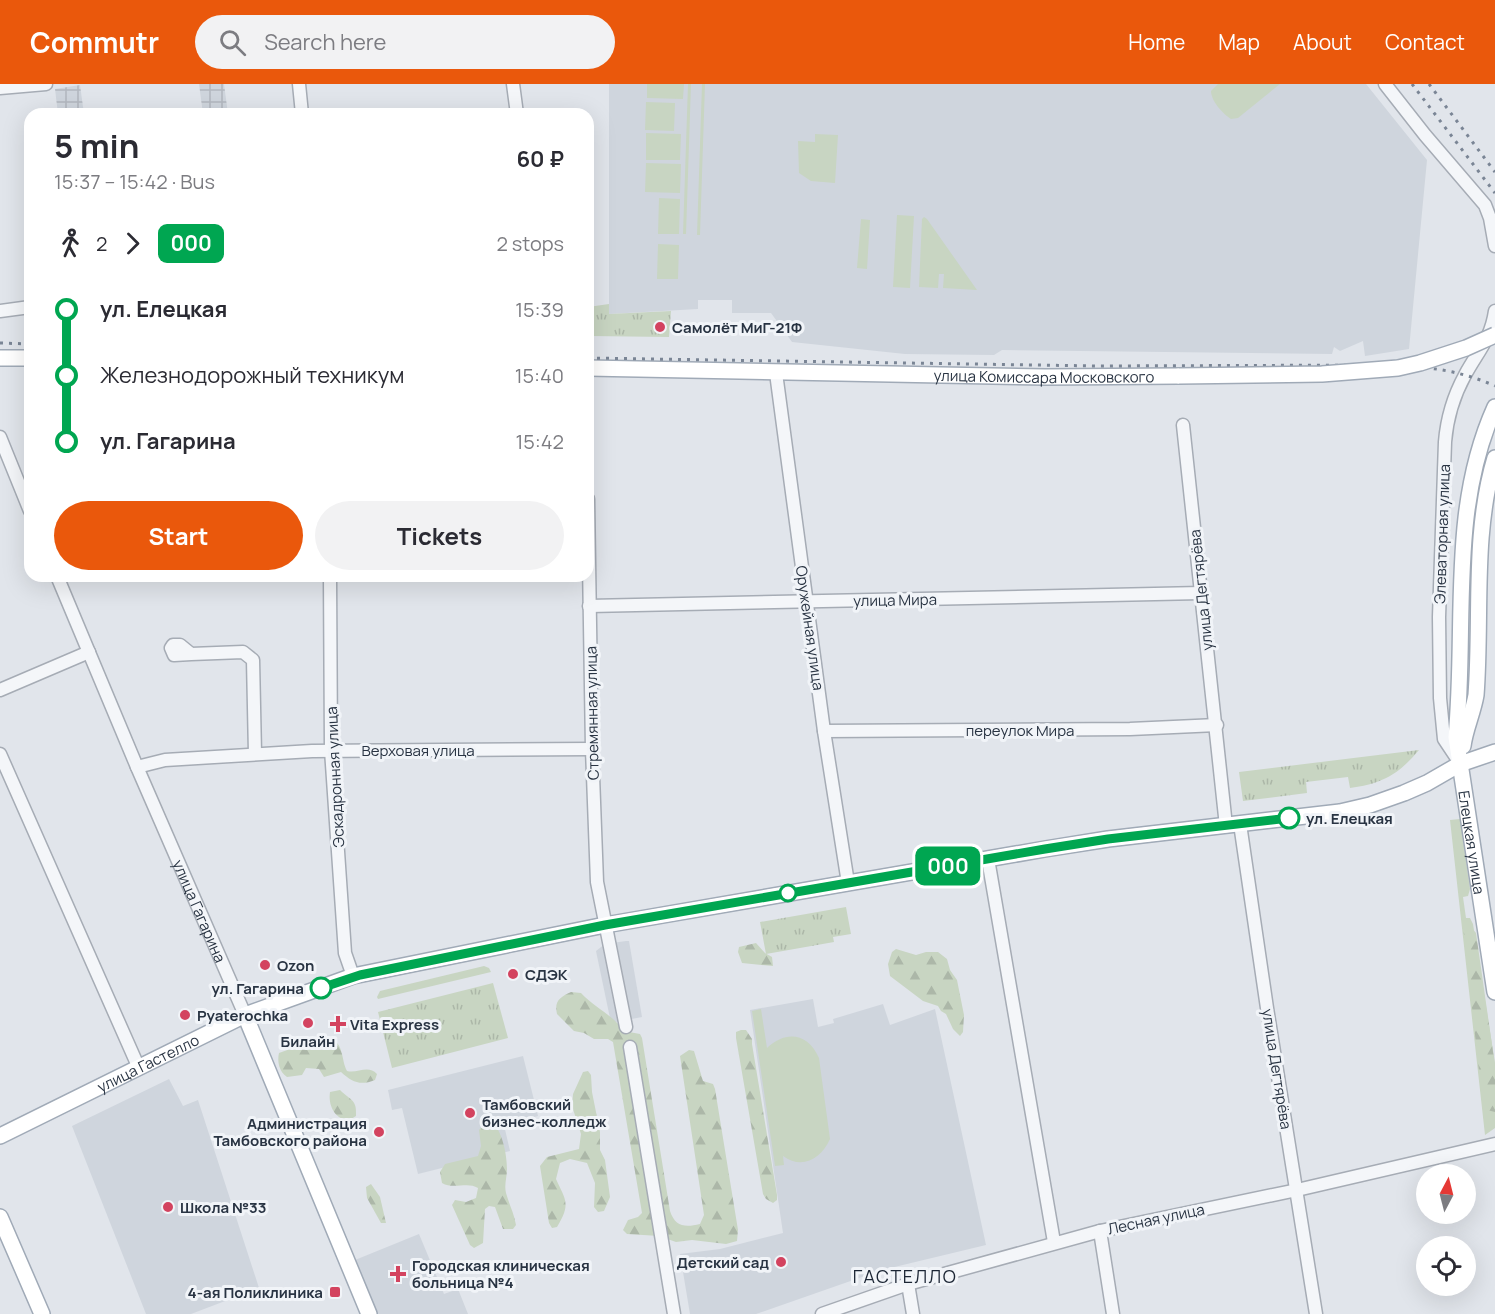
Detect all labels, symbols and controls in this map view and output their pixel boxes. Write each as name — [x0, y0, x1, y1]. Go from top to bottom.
search box — [195, 15, 615, 69]
text: Commutr — [30, 23, 159, 61]
icon: search — [216, 26, 249, 59]
text: Search here — [264, 27, 386, 57]
text: Home — [1128, 28, 1185, 56]
text: Map — [1218, 28, 1260, 56]
text: About — [1293, 28, 1352, 56]
text: Contact — [1385, 28, 1465, 56]
text: 5 min — [54, 123, 140, 168]
text: 60 ₽ — [516, 144, 564, 174]
text: 15:37 – 15:42 · Bus — [54, 168, 215, 195]
icon: walk — [54, 227, 87, 260]
icon: forward — [116, 227, 149, 260]
text: 000 — [170, 229, 212, 257]
text: 2 — [96, 230, 107, 257]
text: 2 stops — [496, 230, 564, 257]
text: ул. Елецкая — [100, 294, 227, 324]
text: 15:39 — [515, 296, 564, 323]
place label: Самолёт МиГ-21Ф — [672, 317, 802, 338]
marker: Самолёт МиГ-21Ф — [653, 320, 667, 334]
text: Железнодорожный техникум — [100, 360, 404, 390]
text: 15:40 — [515, 362, 564, 389]
street label: улица Комиссара Московского — [933, 364, 1154, 388]
text: ул. Гагарина — [100, 426, 236, 456]
text: 15:42 — [515, 428, 564, 455]
street label: Элеваторная улица — [1429, 463, 1455, 605]
button: Start — [54, 501, 303, 570]
button: Tickets — [315, 501, 564, 570]
street label: улица Дегтярёва — [1184, 528, 1218, 652]
street label: Оружейная улица — [791, 564, 829, 692]
street label: улица Мира — [853, 589, 937, 611]
street label: Стремянная улица — [580, 646, 604, 780]
street label: Эскадронная улица — [321, 706, 349, 848]
street label: переулок Мира — [966, 720, 1074, 741]
street label: Верховая улица — [361, 740, 475, 761]
street label: Елецкая улица — [1454, 789, 1490, 896]
marker: ул. Елецкая — [1278, 807, 1300, 829]
place label: ул. Елецкая — [1306, 808, 1393, 829]
line badge: 000 — [914, 846, 982, 886]
text: 000 — [927, 852, 969, 880]
street label: улица Гагарина — [168, 856, 231, 966]
unlabelled marker — [779, 884, 797, 902]
place label: Ozon — [277, 955, 314, 976]
marker: Ozon — [258, 958, 272, 972]
place label: СДЭК — [525, 964, 568, 985]
marker: СДЭК — [506, 967, 520, 981]
marker: ул. Гагарина — [310, 977, 332, 999]
place label: ул. Гагарина — [212, 978, 304, 999]
place label: Pyaterochka — [197, 1005, 288, 1026]
street label: улица Дегтярёва — [1257, 1007, 1297, 1131]
marker: Pyaterochka — [178, 1008, 192, 1022]
place label: Vita Express — [350, 1014, 439, 1035]
marker: Билайн — [301, 1016, 315, 1030]
marker: Vita Express — [331, 1017, 345, 1031]
street label: улица Гастелло — [93, 1029, 203, 1097]
place label: Билайн — [281, 1031, 335, 1052]
place label: Тамбовский бизнес-колледж — [482, 1094, 607, 1132]
marker: Тамбовский бизнес-колледж — [463, 1106, 477, 1120]
place label: Администрация Тамбовского района — [213, 1113, 367, 1151]
marker: Администрация Тамбовского района — [372, 1125, 386, 1139]
north arrow — [1416, 1164, 1476, 1224]
map controls — [1416, 1164, 1476, 1296]
place label: Школа №33 — [180, 1197, 267, 1218]
street label: Лесная улица — [1106, 1198, 1206, 1240]
marker: Школа №33 — [161, 1200, 175, 1214]
button: locate — [1416, 1236, 1476, 1296]
place label: Детский сад — [677, 1252, 769, 1273]
place label: Городская клиническая больница №4 — [412, 1255, 590, 1293]
marker: Детский сад — [774, 1255, 788, 1269]
district label: ГАСТЕЛЛО — [853, 1264, 957, 1288]
marker: Городская клиническая больница №4 — [389, 1265, 407, 1283]
place label: 4-ая Поликлиника — [188, 1282, 323, 1303]
marker: 4-ая Поликлиника — [328, 1285, 342, 1299]

